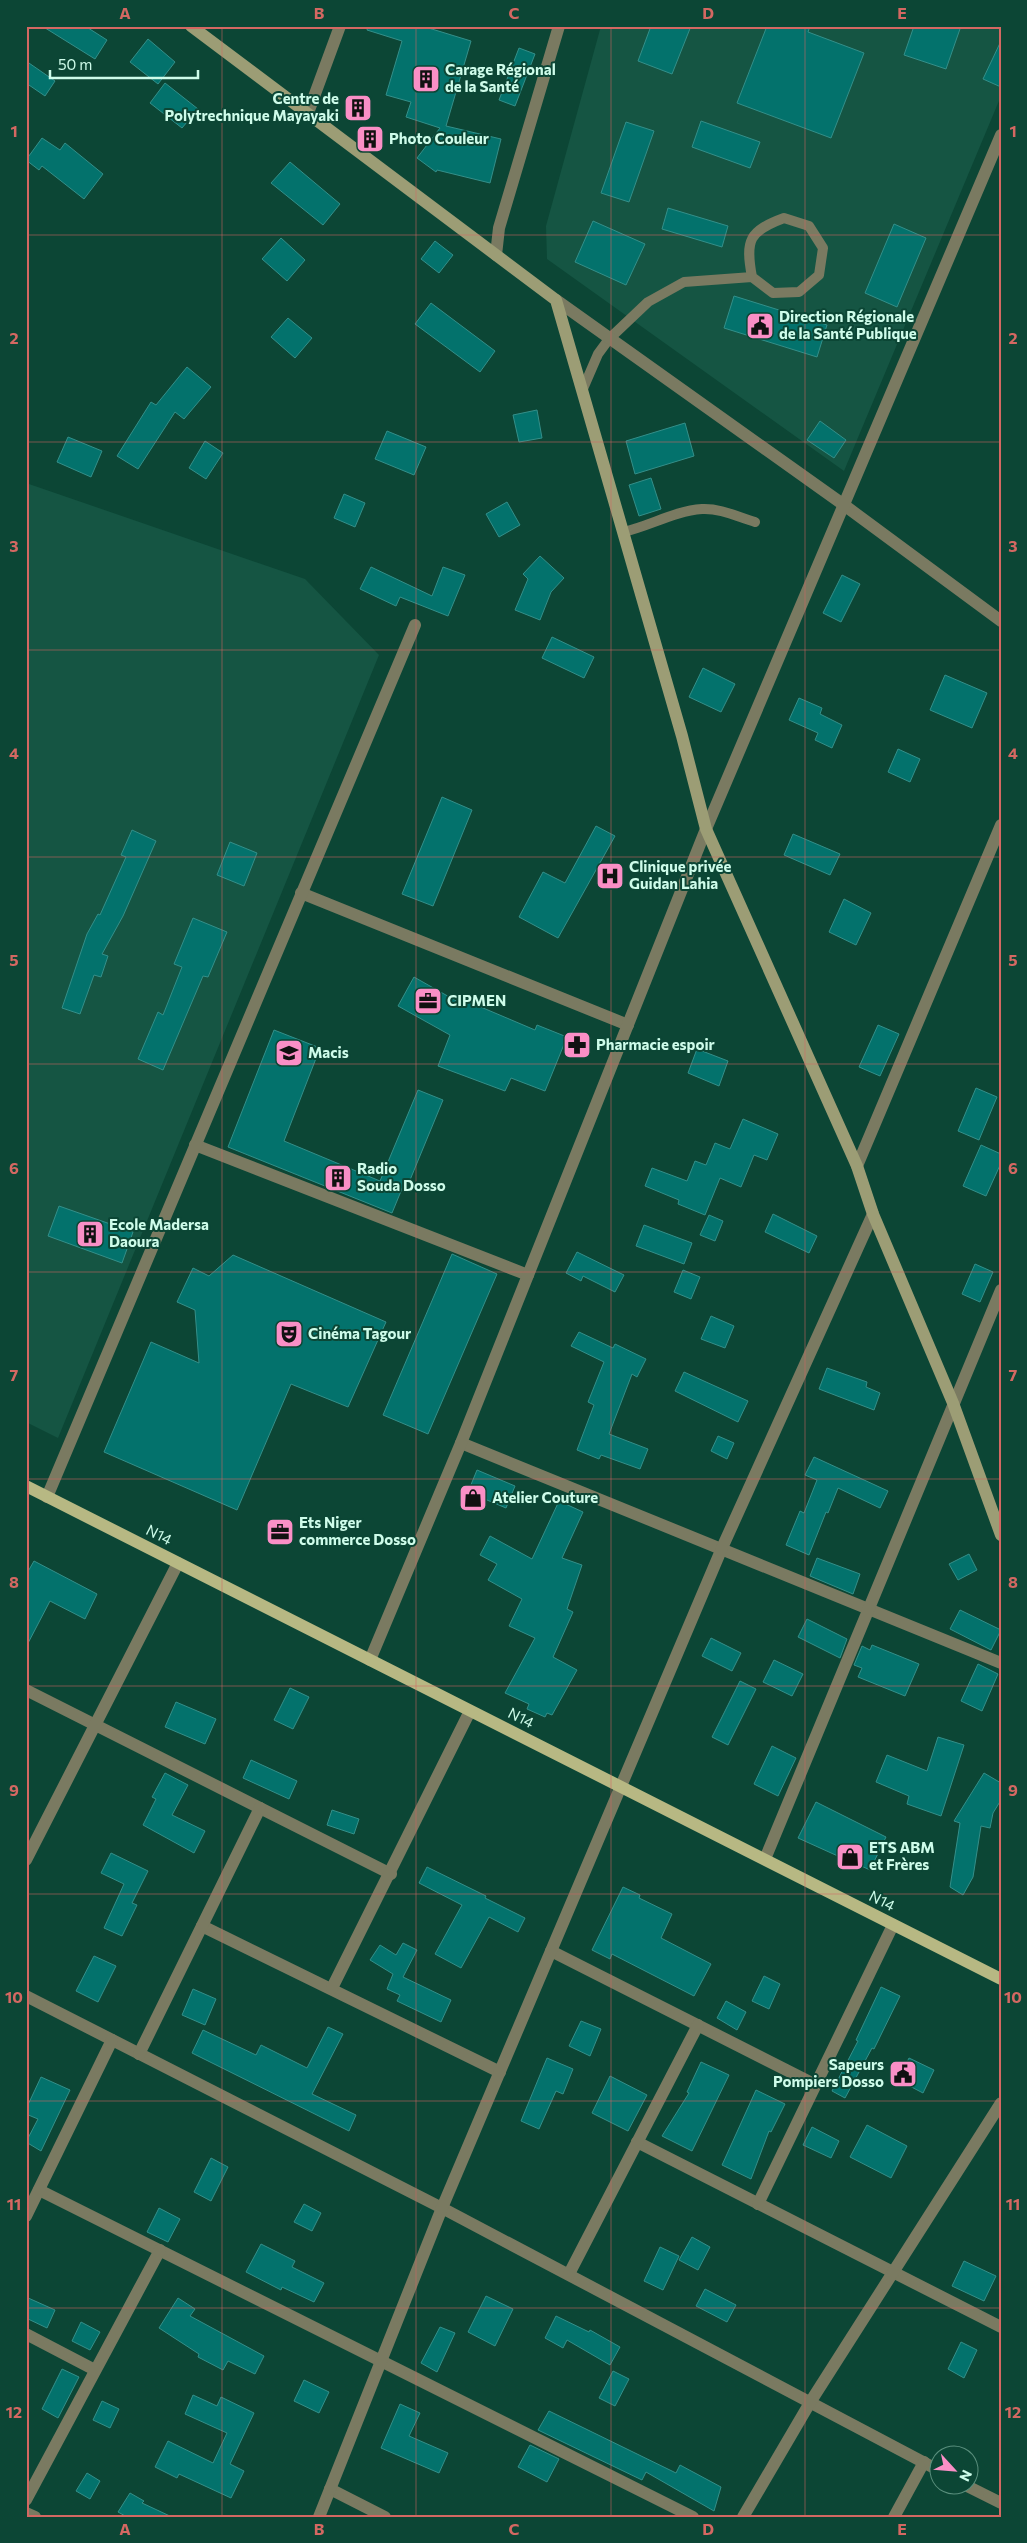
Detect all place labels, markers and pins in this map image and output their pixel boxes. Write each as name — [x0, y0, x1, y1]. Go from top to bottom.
place label: Carage Régional de la Santé — [445, 60, 556, 95]
building icon: Carage Régional de la Santé — [411, 64, 441, 94]
place label: Centre de Polytrechnique Mayayaki — [164, 89, 339, 124]
building icon: Centre de Polytrechnique Mayayaki — [343, 93, 373, 123]
building icon: Photo Couleur — [355, 124, 385, 154]
place label: Photo Couleur — [389, 129, 489, 147]
place label: Direction Régionale de la Santé Publique — [779, 307, 917, 342]
public building icon: Direction Régionale de la Santé Publique — [745, 311, 775, 341]
place label: Clinique privée Guidan Lahia — [629, 857, 731, 892]
hospital icon: Clinique privée Guidan Lahia — [595, 861, 625, 891]
office icon: CIPMEN — [413, 986, 443, 1016]
place label: CIPMEN — [447, 991, 506, 1009]
pharmacy icon: Pharmacie espoir — [562, 1030, 592, 1060]
place label: Pharmacie espoir — [596, 1035, 715, 1053]
school or university icon: Macis — [274, 1038, 304, 1068]
place label: Macis — [308, 1043, 349, 1061]
place label: Radio Souda Dosso — [357, 1159, 446, 1194]
building icon: Radio Souda Dosso — [323, 1163, 353, 1193]
place label: Ecole Madersa Daoura — [109, 1215, 209, 1250]
building icon: Ecole Madersa Daoura — [75, 1219, 105, 1249]
theatre icon: Cinéma Tagour — [274, 1319, 304, 1349]
place label: Cinéma Tagour — [308, 1324, 411, 1342]
shop icon: Atelier Couture — [458, 1483, 488, 1513]
place label: Atelier Couture — [492, 1488, 598, 1506]
place label: Ets Niger commerce Dosso — [299, 1513, 416, 1548]
office icon: Ets Niger commerce Dosso — [265, 1517, 295, 1547]
place label: ETS ABM et Frères — [869, 1838, 935, 1873]
shop icon: ETS ABM et Frères — [835, 1842, 865, 1872]
place label: Sapeurs Pompiers Dosso — [773, 2055, 884, 2090]
public building icon: Sapeurs Pompiers Dosso — [888, 2059, 918, 2089]

